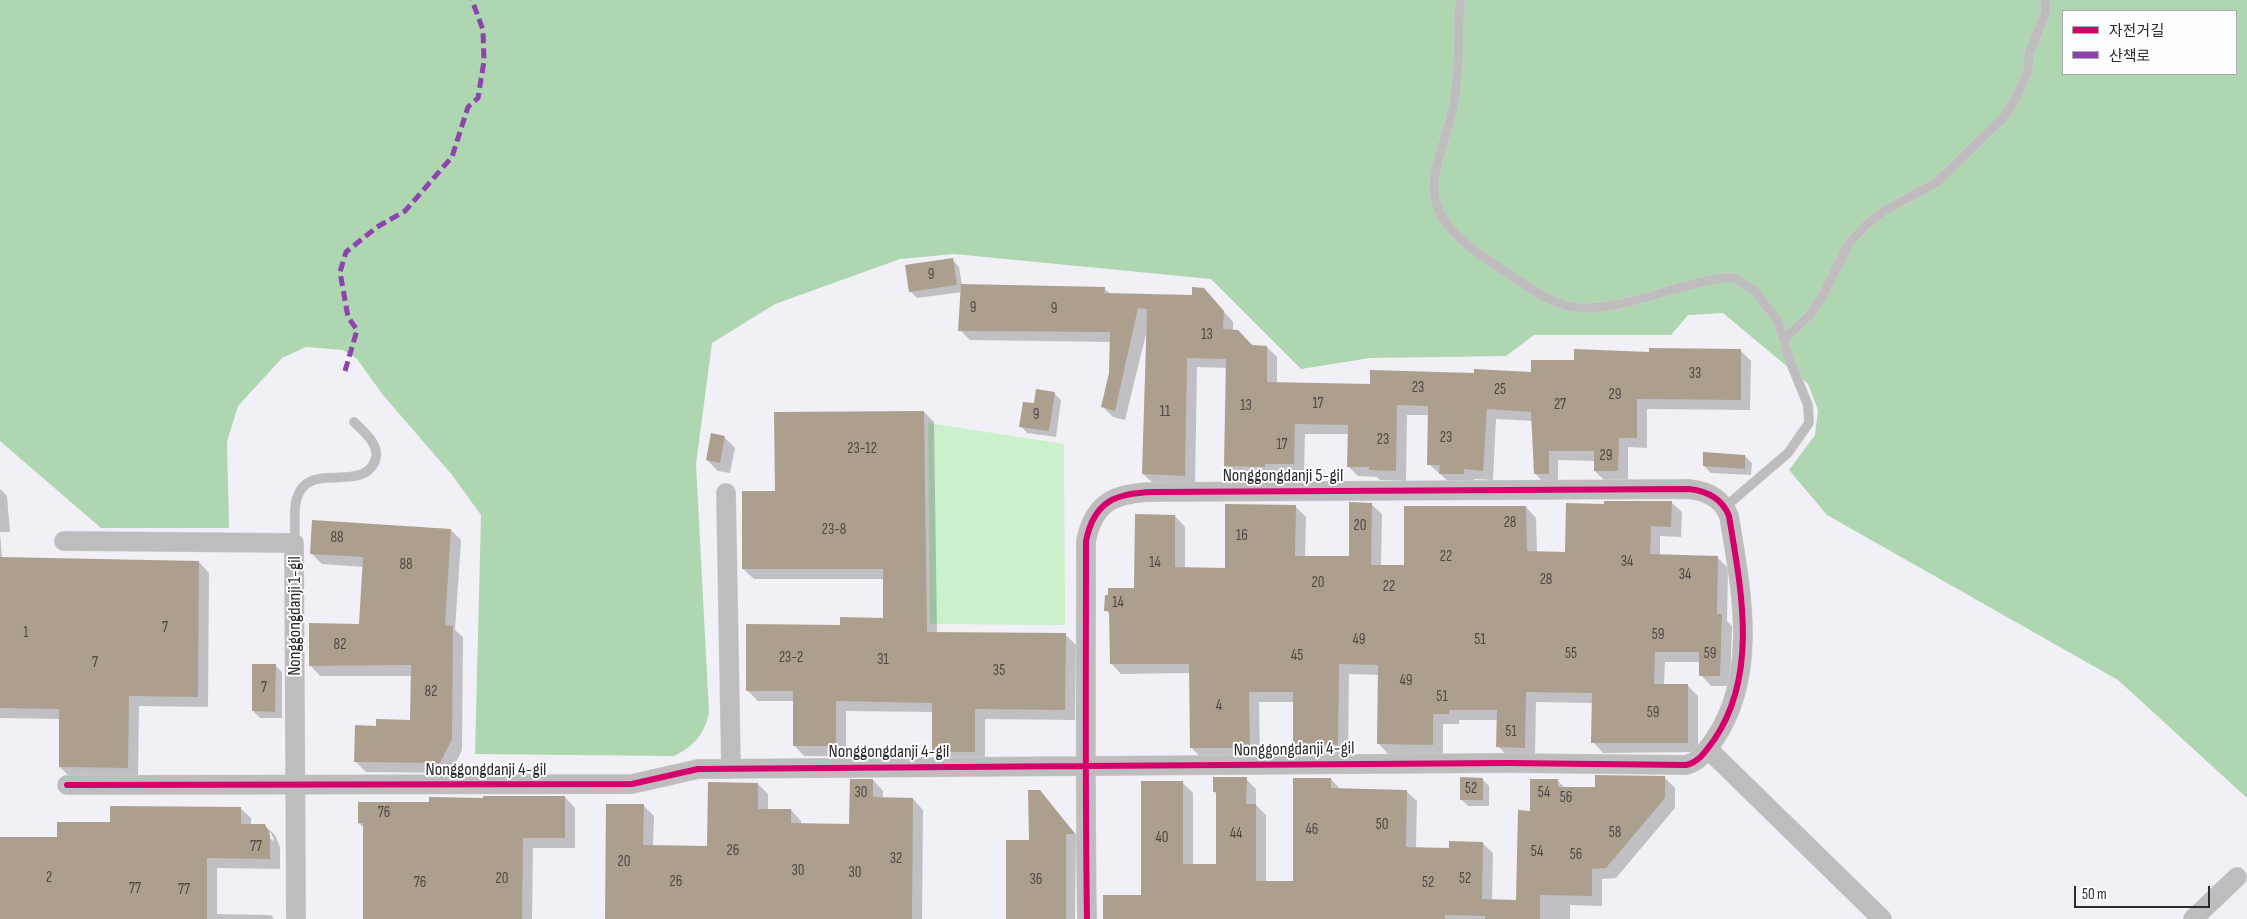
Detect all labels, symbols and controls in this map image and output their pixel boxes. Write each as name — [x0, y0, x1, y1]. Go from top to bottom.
legend — [2062, 10, 2237, 75]
text: 자전거길 — [2109, 22, 2164, 41]
text: 산책로 — [2109, 47, 2150, 66]
house number: 9 — [928, 266, 934, 284]
house number: 9 — [970, 299, 976, 317]
house number: 9 — [1051, 300, 1057, 318]
house number: 13 — [1201, 326, 1213, 344]
house number: 33 — [1689, 365, 1701, 383]
house number: 23 — [1412, 379, 1424, 397]
house number: 25 — [1494, 381, 1506, 399]
house number: 29 — [1609, 386, 1621, 404]
house number: 17 — [1312, 395, 1324, 413]
house number: 27 — [1554, 396, 1566, 414]
house number: 13 — [1240, 397, 1252, 415]
house number: 11 — [1160, 403, 1170, 421]
house number: 9 — [1033, 406, 1039, 424]
house number: 23 — [1440, 429, 1452, 447]
house number: 23 — [1377, 431, 1389, 449]
house number: 17 — [1276, 436, 1288, 454]
house number: 23-12 — [847, 440, 877, 458]
house number: 29 — [1600, 447, 1612, 465]
street label: Nonggongdanji 5-gil — [1223, 465, 1343, 487]
house number: 28 — [1504, 514, 1516, 532]
house number: 20 — [1354, 517, 1366, 535]
house number: 23-8 — [822, 521, 846, 539]
house number: 16 — [1236, 527, 1248, 545]
house number: 88 — [330, 529, 344, 547]
house number: 22 — [1440, 548, 1452, 566]
house number: 34 — [1621, 553, 1633, 571]
house number: 14 — [1149, 554, 1161, 572]
street label: Nonggongdanji 1-gil — [284, 556, 306, 676]
house number: 88 — [399, 556, 413, 574]
house number: 34 — [1679, 566, 1691, 584]
house number: 28 — [1540, 571, 1552, 589]
house number: 20 — [1312, 574, 1324, 592]
house number: 22 — [1383, 578, 1395, 596]
house number: 14 — [1112, 594, 1124, 612]
house number: 7 — [162, 619, 168, 637]
house number: 1 — [23, 624, 29, 642]
house number: 59 — [1652, 626, 1664, 644]
house number: 49 — [1353, 631, 1365, 649]
house number: 51 — [1474, 631, 1486, 649]
house number: 82 — [334, 636, 346, 654]
house number: 55 — [1565, 645, 1577, 663]
house number: 59 — [1704, 645, 1716, 663]
house number: 45 — [1291, 647, 1303, 665]
house number: 23-2 — [779, 649, 803, 667]
house number: 31 — [877, 651, 889, 669]
house number: 7 — [92, 654, 98, 672]
house number: 35 — [993, 662, 1005, 680]
house number: 49 — [1400, 672, 1412, 690]
house number: 7 — [261, 679, 267, 697]
house number: 82 — [425, 683, 437, 701]
house number: 51 — [1436, 688, 1448, 706]
house number: 4 — [1216, 697, 1222, 715]
house number: 59 — [1647, 704, 1659, 722]
house number: 51 — [1505, 723, 1517, 741]
street label: Nonggongdanji 4-gil — [1233, 738, 1355, 762]
street label: Nonggongdanji 4-gil — [829, 741, 949, 763]
street label: Nonggongdanji 4-gil — [426, 759, 546, 781]
house number: 52 — [1465, 780, 1477, 798]
house number: 30 — [855, 784, 867, 802]
house number: 54 — [1538, 784, 1550, 802]
house number: 56 — [1560, 789, 1572, 807]
house number: 76 — [378, 804, 390, 822]
house number: 50 — [1376, 816, 1388, 834]
house number: 46 — [1306, 821, 1318, 839]
house number: 58 — [1609, 824, 1621, 842]
house number: 44 — [1230, 825, 1242, 843]
house number: 40 — [1156, 829, 1168, 847]
house number: 77 — [250, 838, 262, 856]
house number: 26 — [727, 842, 739, 860]
house number: 54 — [1531, 843, 1543, 861]
house number: 56 — [1570, 846, 1582, 864]
house number: 32 — [890, 850, 902, 868]
house number: 20 — [618, 853, 630, 871]
house number: 30 — [792, 862, 804, 880]
house number: 30 — [849, 864, 861, 882]
house number: 2 — [46, 869, 52, 887]
house number: 20 — [496, 870, 508, 888]
house number: 52 — [1459, 870, 1471, 888]
house number: 36 — [1030, 871, 1042, 889]
house number: 26 — [670, 873, 682, 891]
house number: 76 — [414, 874, 426, 892]
house number: 52 — [1422, 874, 1434, 892]
scale bar — [2077, 876, 2213, 908]
house number: 77 — [129, 880, 141, 898]
house number: 77 — [178, 881, 190, 899]
text: 50 m — [2082, 885, 2107, 904]

